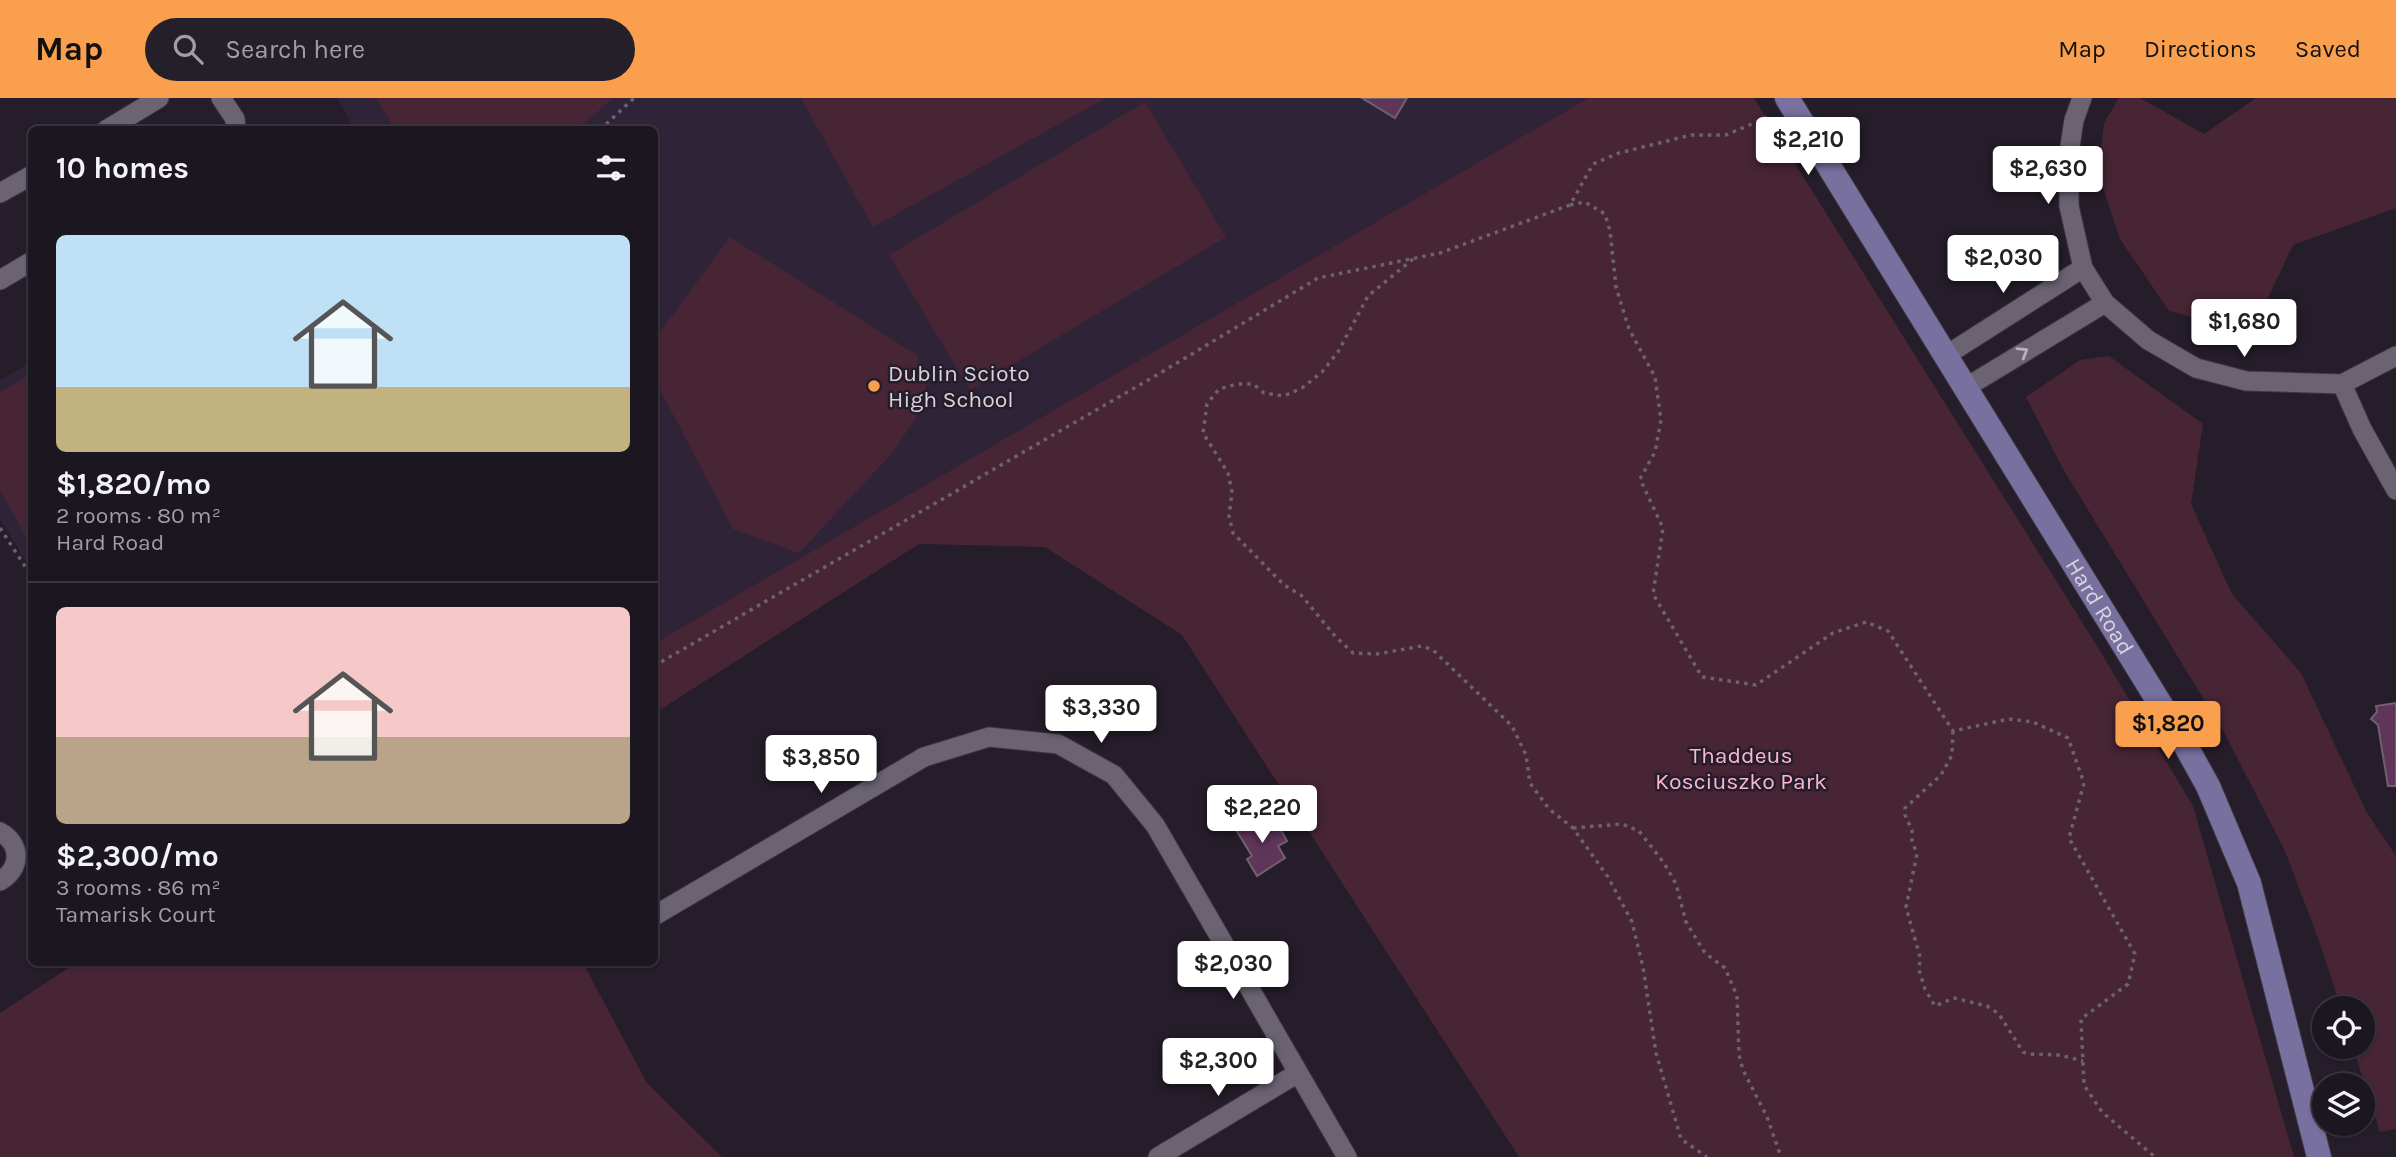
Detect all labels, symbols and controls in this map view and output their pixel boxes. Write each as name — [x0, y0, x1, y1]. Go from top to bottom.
search box — [145, 18, 635, 81]
text: Map — [35, 30, 103, 68]
icon: search — [169, 30, 207, 68]
text: Search here — [225, 34, 365, 65]
text: Map — [2058, 35, 2106, 63]
text: Directions — [2144, 35, 2257, 63]
text: Saved — [2295, 35, 2361, 63]
pin: $2,210 — [1751, 118, 1865, 177]
text: $2,210 — [1772, 126, 1844, 153]
pin: $2,630 — [1991, 146, 2105, 206]
icon: filters — [592, 149, 630, 187]
text: 10 homes — [56, 150, 189, 186]
text: $2,630 — [2009, 155, 2087, 182]
pin: $2,030 — [1946, 236, 2060, 295]
text: $2,030 — [1964, 244, 2042, 271]
icon: home — [280, 281, 406, 407]
pin: $1,680 — [2187, 300, 2301, 359]
text: $1,680 — [2207, 308, 2281, 335]
one-way arrow — [2016, 348, 2029, 361]
place label: Dublin Scioto High School — [888, 360, 1030, 413]
marker: Dublin Scioto High School — [866, 378, 882, 394]
text: $1,820/mo — [56, 466, 211, 502]
text: 2 rooms · 80 m² — [56, 502, 221, 529]
text: Hard Road — [56, 529, 164, 556]
street label: Hard Road — [2060, 553, 2140, 660]
icon: home — [280, 653, 406, 779]
pin: $3,330 — [1044, 686, 1158, 745]
text: $3,330 — [1061, 694, 1141, 721]
pin: $1,820 — [2111, 702, 2225, 761]
text: $1,820 — [2131, 710, 2205, 737]
pin: $3,850 — [764, 736, 878, 795]
park label: Thaddeus Kosciuszko Park — [1655, 742, 1827, 795]
text: $3,850 — [782, 744, 860, 771]
pin: $2,220 — [1205, 786, 1319, 845]
text: $2,220 — [1223, 794, 1301, 821]
text: $2,300/mo — [56, 838, 219, 874]
text: 3 rooms · 86 m² — [56, 874, 221, 901]
text: Tamarisk Court — [56, 901, 216, 928]
pin: $2,030 — [1176, 942, 1290, 1001]
text: $2,030 — [1194, 950, 1272, 977]
map controls — [2312, 996, 2375, 1136]
button: locate — [2312, 996, 2375, 1059]
pin: $2,300 — [1161, 1038, 1275, 1098]
text: $2,300 — [1179, 1047, 1257, 1074]
button: layers — [2312, 1073, 2375, 1136]

